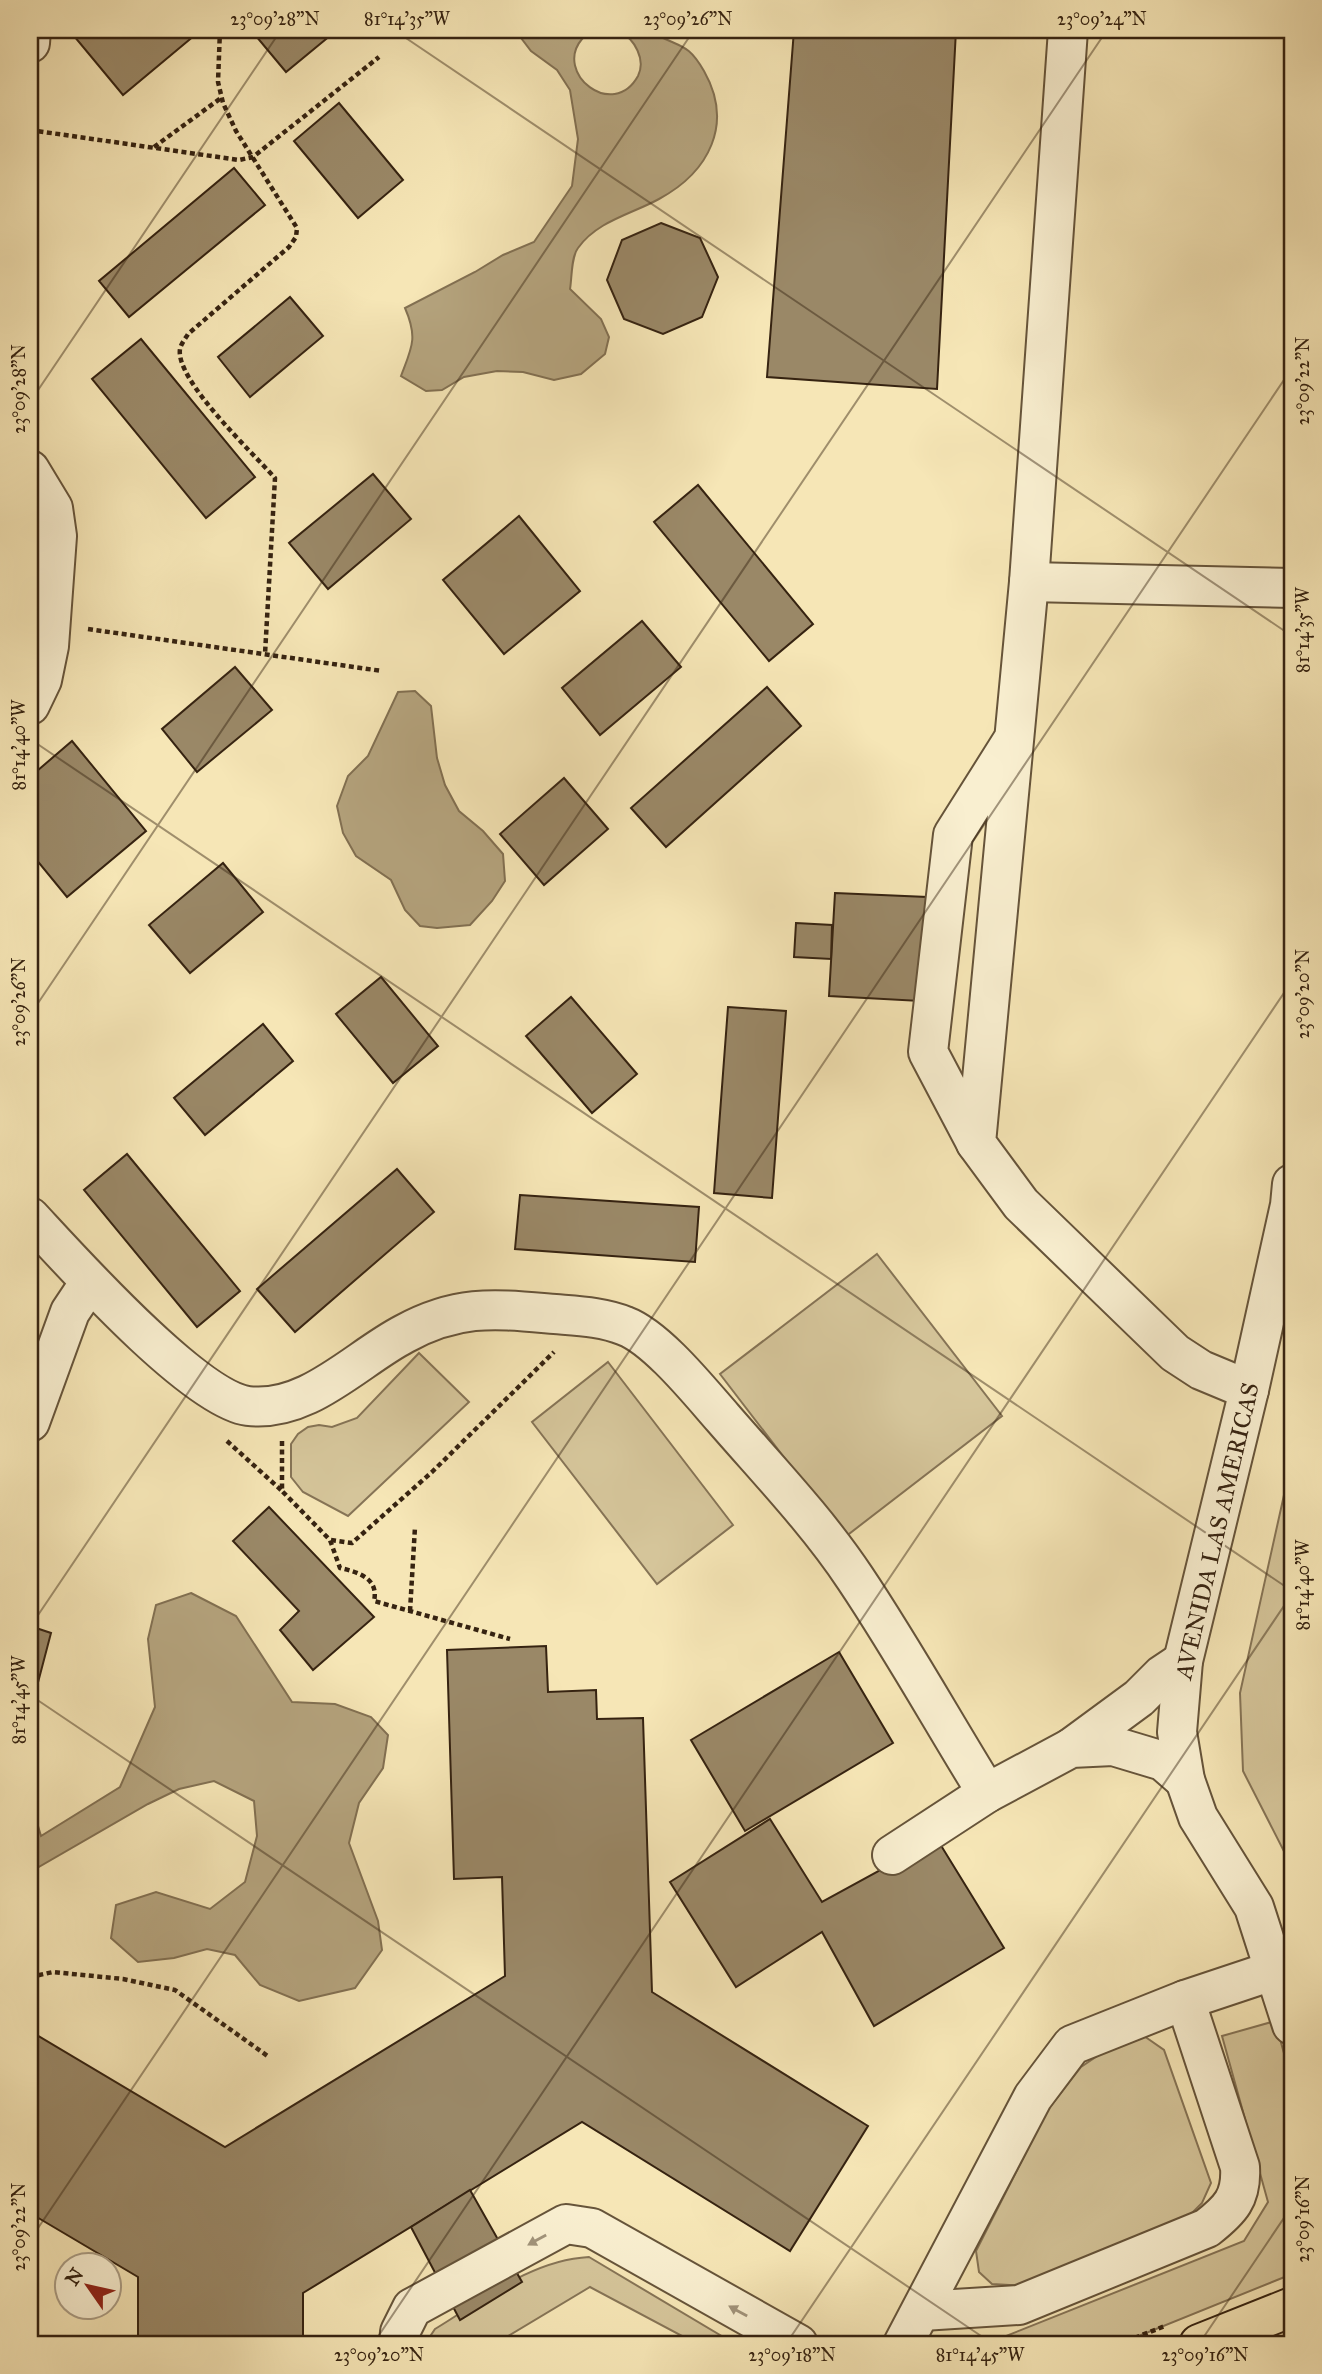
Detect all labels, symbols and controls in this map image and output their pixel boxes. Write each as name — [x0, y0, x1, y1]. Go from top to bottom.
text: 23°09'28"N — [230, 8, 320, 30]
text: 81°14'35"W — [364, 8, 451, 30]
text: 23°09'26"N — [644, 8, 732, 30]
text: 23°09'24"N — [1057, 8, 1147, 30]
text: 23°09'22"N — [1292, 337, 1314, 425]
text: 23°09'28"N — [8, 344, 30, 434]
text: 81°14'35"W — [1292, 586, 1314, 673]
text: 81°14'40"W — [8, 699, 30, 790]
text: 23°09'20"N — [1292, 949, 1314, 1039]
text: 23°09'26"N — [8, 958, 30, 1046]
street label: AVENIDA LAS AMERICAS — [1168, 1380, 1266, 1683]
text: 81°14'40"W — [1292, 1539, 1314, 1630]
text: 81°14'45"W — [8, 1655, 30, 1744]
text: 23°09'16"N — [1292, 2175, 1314, 2263]
text: 23°09'22"N — [8, 2183, 30, 2271]
one-way arrow — [527, 2234, 547, 2246]
north arrow — [52, 2252, 122, 2322]
text: N — [60, 2264, 88, 2290]
one-way arrow — [728, 2305, 748, 2317]
text: 23°09'20"N — [334, 2344, 424, 2366]
text: 23°09'18"N — [748, 2344, 836, 2366]
text: 81°14'45"W — [936, 2344, 1025, 2366]
text: 23°09'16"N — [1161, 2344, 1249, 2366]

